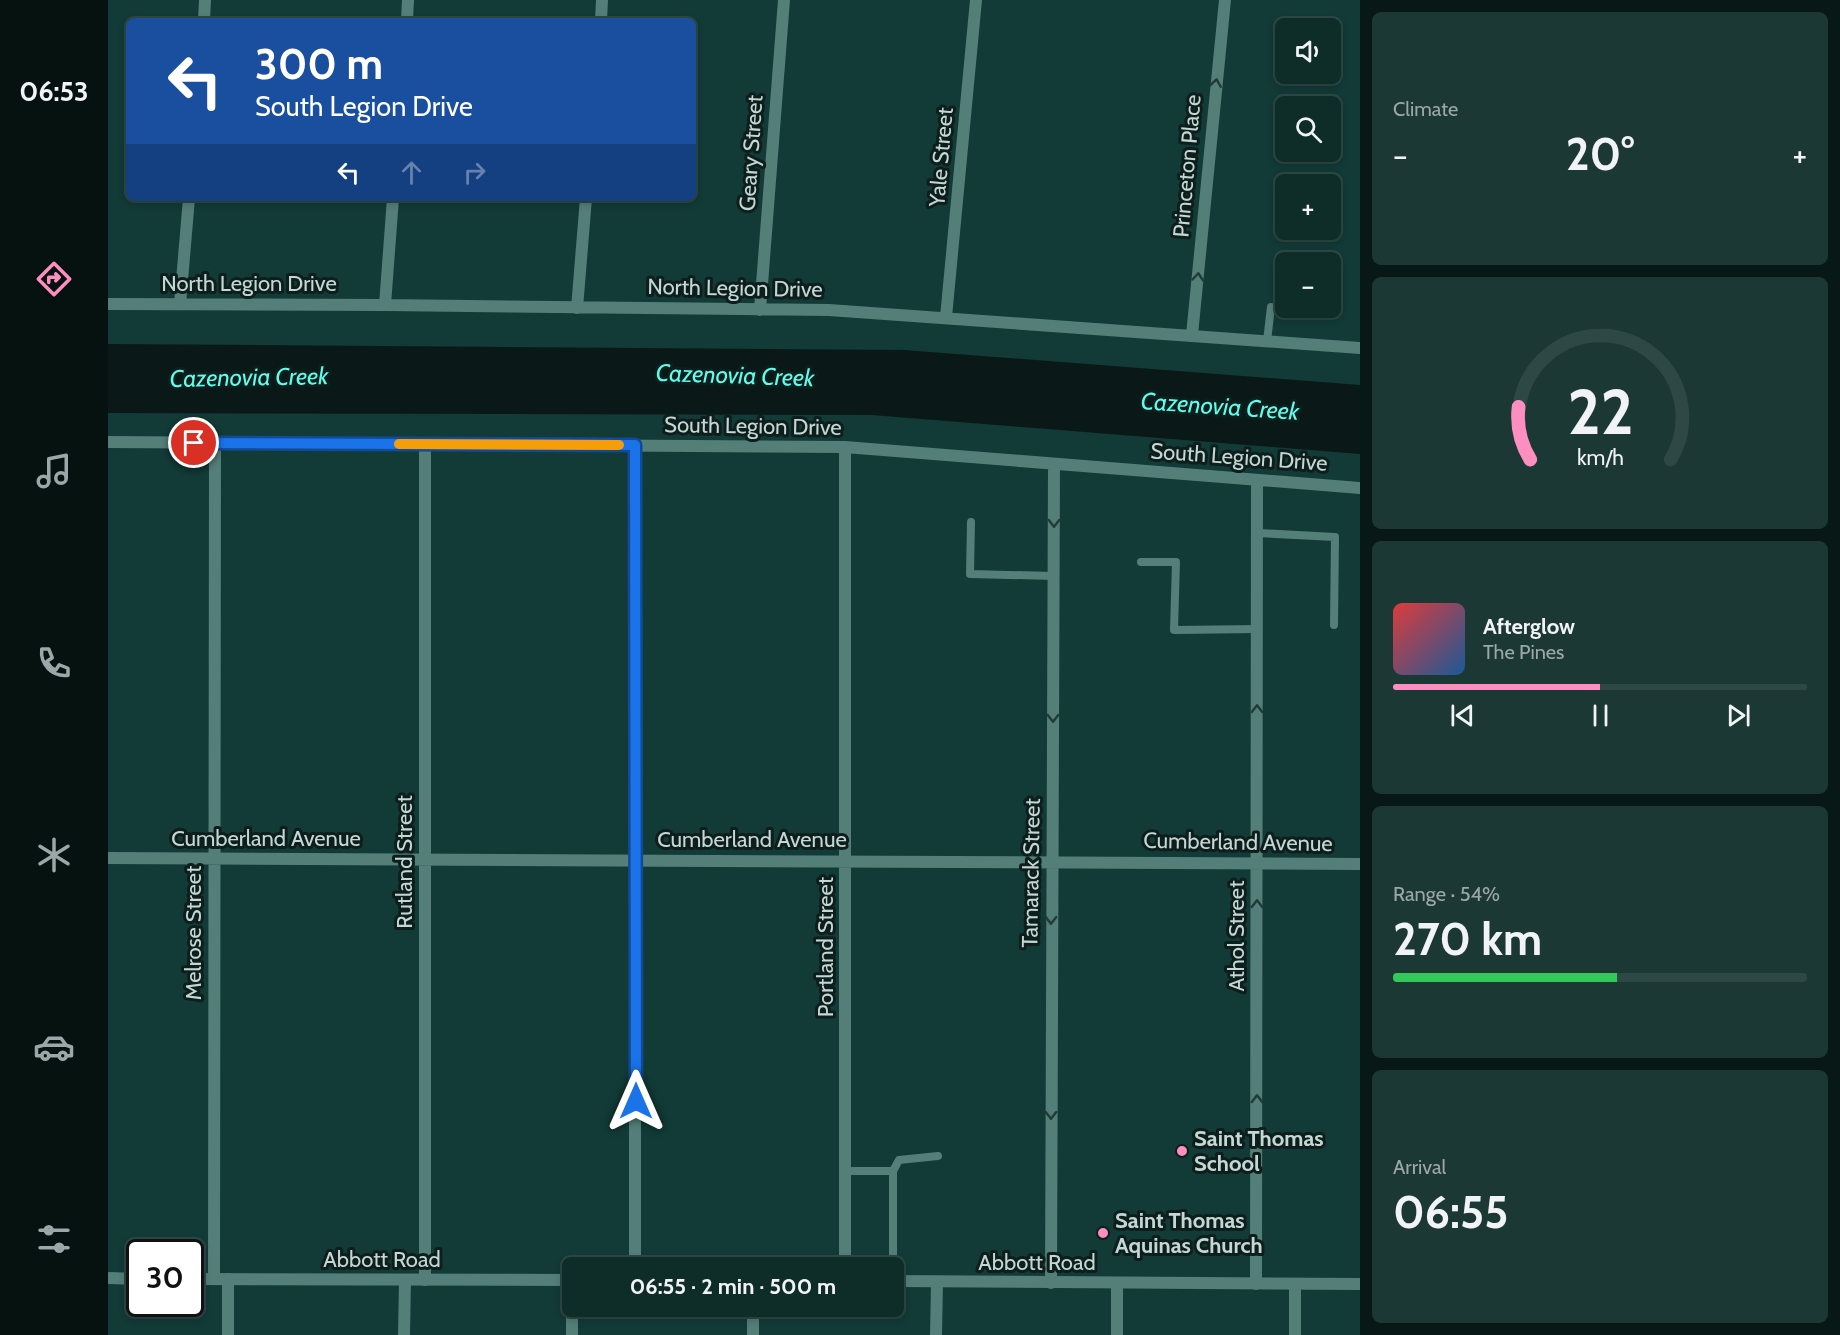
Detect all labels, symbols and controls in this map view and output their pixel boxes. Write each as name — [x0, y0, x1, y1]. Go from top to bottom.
map controls — [1275, 18, 1341, 318]
button: sound — [1275, 18, 1341, 84]
text: 300 m — [255, 38, 383, 90]
icon: left — [156, 42, 234, 120]
text: 06:53 — [19, 75, 89, 108]
one-way arrow — [1209, 78, 1222, 88]
text: South Legion Drive — [255, 90, 473, 123]
street label: Princeton Place — [1167, 93, 1207, 239]
street label: Geary Street — [733, 94, 769, 212]
button: search — [1275, 96, 1341, 162]
text: Climate — [1393, 97, 1458, 121]
street label: Yale Street — [923, 106, 959, 209]
text: 20° — [1566, 127, 1634, 181]
text: − — [1393, 135, 1408, 175]
text: + — [1792, 135, 1807, 175]
icon: left — [332, 156, 365, 189]
icon: ahead — [395, 156, 428, 189]
icon: right — [458, 156, 491, 189]
button: + — [1275, 174, 1341, 240]
button: − — [1275, 252, 1341, 318]
icon: directions — [33, 258, 75, 300]
street label: North Legion Drive — [161, 270, 337, 297]
one-way arrow — [1191, 272, 1204, 282]
street label: North Legion Drive — [647, 273, 823, 303]
water label: Cazenovia Creek — [655, 358, 816, 392]
water label: Cazenovia Creek — [169, 361, 329, 393]
text: 22 — [1567, 374, 1633, 450]
water label: Cazenovia Creek — [1140, 386, 1301, 426]
street label: South Legion Drive — [664, 411, 842, 441]
pin — [168, 417, 219, 468]
icon: arrive — [177, 426, 210, 459]
street label: South Legion Drive — [1149, 437, 1329, 477]
text: km/h — [1577, 444, 1623, 470]
icon: music — [33, 450, 75, 492]
one-way arrow — [1048, 518, 1060, 527]
text: Afterglow — [1483, 613, 1575, 640]
text: The Pines — [1483, 640, 1564, 664]
icon: phone — [33, 642, 75, 684]
icon: previous — [1446, 699, 1479, 732]
icon: pause — [1584, 699, 1617, 732]
icon: next — [1722, 699, 1755, 732]
one-way arrow — [1251, 705, 1263, 714]
one-way arrow — [1047, 713, 1059, 722]
street label: Rutland Street — [391, 795, 418, 929]
street label: Tamarack Street — [1016, 797, 1046, 948]
street label: Cumberland Avenue — [171, 825, 361, 852]
street label: Cumberland Avenue — [657, 826, 847, 853]
street label: Cumberland Avenue — [1143, 827, 1333, 857]
icon: climate — [33, 834, 75, 876]
street label: Melrose Street — [180, 865, 207, 1000]
street label: Portland Street — [812, 876, 839, 1017]
street label: Athol Street — [1223, 880, 1250, 992]
text: Range · 54% — [1393, 882, 1500, 906]
one-way arrow — [1251, 900, 1263, 909]
text: 270 km — [1393, 912, 1542, 966]
one-way arrow — [1045, 915, 1057, 924]
icon: car — [33, 1026, 75, 1068]
position arrow — [604, 1069, 668, 1133]
one-way arrow — [1251, 1095, 1263, 1104]
one-way arrow — [1045, 1110, 1057, 1119]
place label: Saint Thomas School — [1194, 1125, 1324, 1177]
marker: Saint Thomas School — [1175, 1144, 1189, 1158]
text: Arrival — [1393, 1155, 1446, 1179]
text: 06:55 — [1393, 1185, 1508, 1239]
place label: Saint Thomas Aquinas Church — [1115, 1207, 1263, 1259]
icon: filters — [33, 1218, 75, 1260]
marker: Saint Thomas Aquinas Church — [1096, 1226, 1110, 1240]
speed limit sign: 30 — [126, 1239, 204, 1317]
street label: Abbott Road — [323, 1246, 441, 1273]
street label: Abbott Road — [978, 1249, 1096, 1276]
text: 06:55 · 2 min · 500 m — [630, 1273, 836, 1300]

